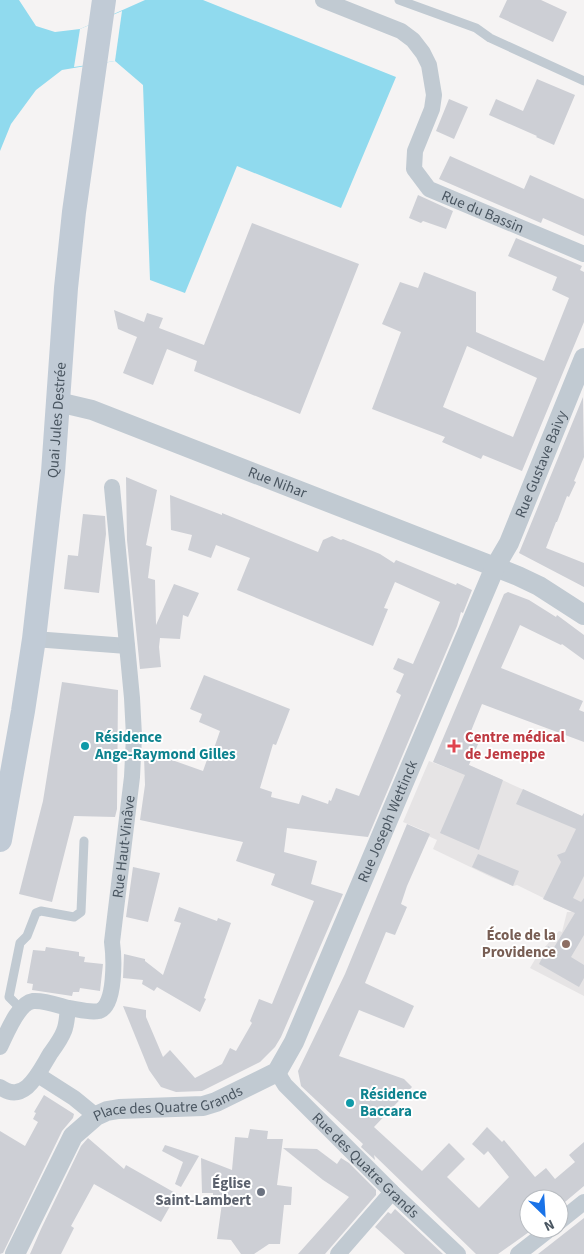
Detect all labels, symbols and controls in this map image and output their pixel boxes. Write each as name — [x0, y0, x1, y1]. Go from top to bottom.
street label: Rue du Bassin — [438, 185, 527, 239]
street label: Quai Jules Destrée — [42, 361, 72, 479]
street label: Rue Gustave Baivy — [510, 407, 573, 521]
street label: Rue Nihar — [245, 462, 311, 504]
place label: Résidence Ange-Raymond Gilles — [94, 727, 236, 765]
place label: Centre médical de Jemeppe — [465, 727, 566, 765]
marker: Centre médical de Jemeppe — [447, 739, 461, 753]
marker: Résidence Ange-Raymond Gilles — [79, 740, 91, 752]
street label: Rue Joseph Wettinck — [353, 757, 423, 886]
street label: Rue Haut-Vinâve — [107, 794, 141, 899]
place label: École de la Providence — [482, 925, 556, 963]
marker: École de la Providence — [560, 938, 572, 950]
street label: Place des Quatre Grands — [90, 1080, 246, 1127]
place label: Résidence Baccara — [360, 1084, 427, 1122]
marker: Résidence Baccara — [344, 1097, 356, 1109]
street label: Rue des Quatre Grands — [307, 1108, 424, 1223]
place label: Église Saint-Lambert — [155, 1173, 251, 1211]
marker: Église Saint-Lambert — [255, 1186, 267, 1198]
north arrow — [519, 1189, 569, 1239]
text: N — [541, 1214, 558, 1236]

